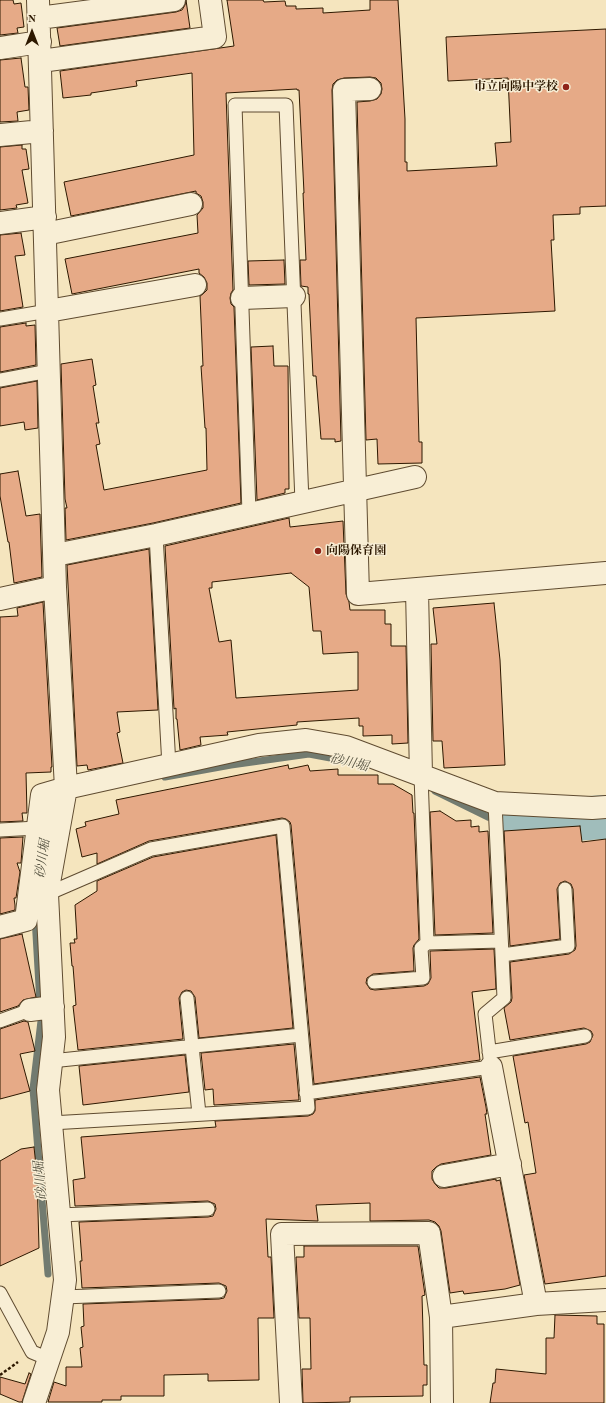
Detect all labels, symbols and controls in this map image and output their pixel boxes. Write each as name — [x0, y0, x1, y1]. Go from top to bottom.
north arrow — [12, 12, 52, 52]
text: N — [28, 14, 36, 25]
place label: 市立向陽中学校 — [474, 80, 558, 94]
marker: 市立向陽中学校 — [561, 82, 571, 92]
place label: 向陽保育園 — [326, 544, 386, 558]
marker: 向陽保育園 — [313, 546, 323, 556]
water label: 砂川堀 — [328, 751, 370, 775]
water label: 砂川堀 — [33, 839, 53, 879]
water label: 砂川堀 — [32, 1161, 50, 1201]

